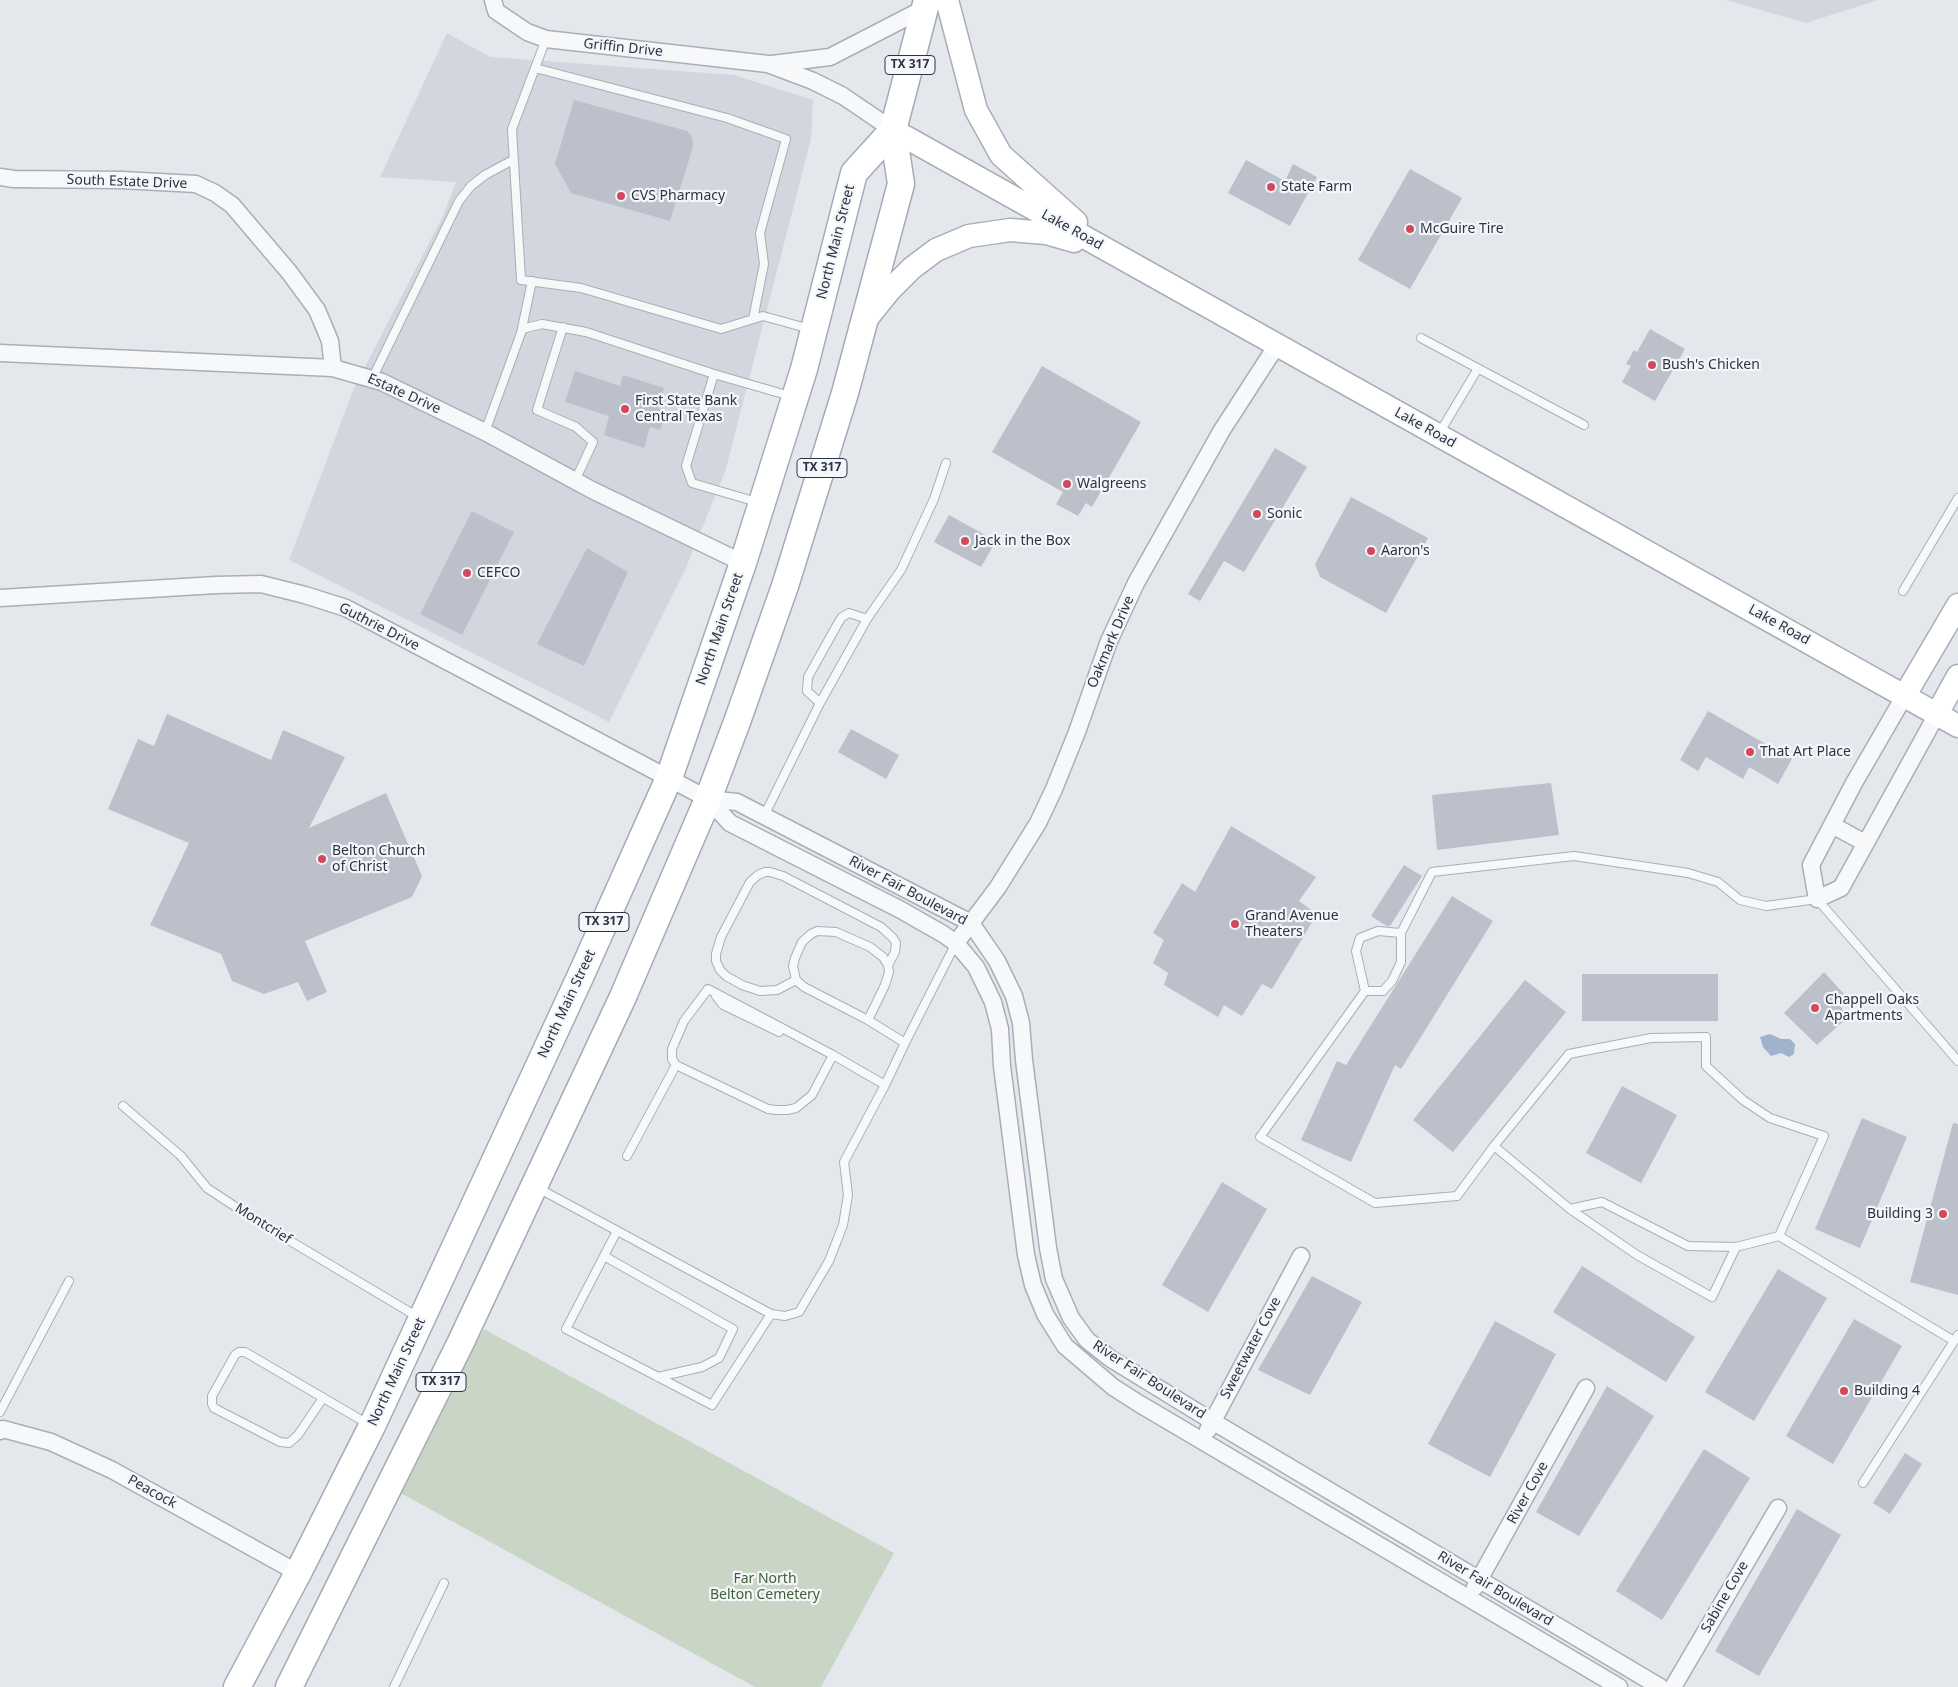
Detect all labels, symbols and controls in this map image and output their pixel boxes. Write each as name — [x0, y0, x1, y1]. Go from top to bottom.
street label: Griffin Drive — [582, 35, 664, 61]
road number: TX 317 — [885, 56, 935, 74]
street label: South Estate Drive — [66, 171, 188, 193]
place label: State Farm — [1281, 179, 1352, 195]
marker: State Farm — [1265, 181, 1277, 193]
street label: North Main Street — [814, 183, 858, 301]
place label: CVS Pharmacy — [631, 188, 725, 204]
marker: CVS Pharmacy — [615, 190, 627, 202]
street label: Lake Road — [1038, 206, 1106, 254]
place label: McGuire Tire — [1420, 221, 1504, 237]
marker: McGuire Tire — [1404, 223, 1416, 235]
place label: Bush's Chicken — [1662, 357, 1760, 373]
marker: Bush's Chicken — [1646, 359, 1658, 371]
street label: Estate Drive — [365, 370, 443, 418]
place label: First State Bank Central Texas — [635, 393, 737, 426]
marker: First State Bank Central Texas — [619, 403, 631, 415]
street label: Lake Road — [1391, 404, 1459, 452]
road number: TX 317 — [797, 458, 847, 478]
place label: Walgreens — [1077, 476, 1146, 492]
marker: Walgreens — [1061, 478, 1073, 490]
place label: Sonic — [1267, 506, 1302, 522]
marker: Sonic — [1251, 508, 1263, 520]
place label: Jack in the Box — [975, 533, 1070, 549]
marker: Jack in the Box — [959, 535, 971, 547]
place label: Aaron's — [1381, 543, 1430, 559]
marker: Aaron's — [1365, 545, 1377, 557]
place label: CEFCO — [477, 565, 520, 581]
marker: CEFCO — [461, 567, 473, 579]
street label: North Main Street — [693, 571, 747, 687]
street label: Oakmark Drive — [1084, 593, 1138, 691]
street label: Guthrie Drive — [336, 600, 422, 654]
street label: Lake Road — [1745, 601, 1813, 649]
place label: That Art Place — [1760, 744, 1851, 760]
marker: That Art Place — [1744, 746, 1756, 758]
place label: Belton Church of Christ — [332, 843, 425, 876]
marker: Belton Church of Christ — [316, 853, 328, 865]
street label: River Fair Boulevard — [846, 853, 970, 929]
place label: Grand Avenue Theaters — [1245, 908, 1339, 940]
road number: TX 317 — [579, 912, 629, 932]
marker: Grand Avenue Theaters — [1229, 918, 1241, 930]
street label: North Main Street — [534, 947, 600, 1061]
place label: Chappell Oaks Apartments — [1825, 992, 1919, 1024]
marker: Chappell Oaks Apartments — [1809, 1002, 1821, 1014]
street label: Montcrief — [232, 1200, 294, 1248]
place label: Building 3 — [1867, 1206, 1933, 1222]
marker: Building 3 — [1937, 1208, 1949, 1220]
street label: Sweetwater Cove — [1217, 1294, 1285, 1402]
street label: North Main Street — [364, 1315, 430, 1429]
street label: River Fair Boulevard — [1089, 1337, 1209, 1423]
road number: TX 317 — [416, 1372, 466, 1391]
place label: Building 4 — [1854, 1383, 1920, 1399]
marker: Building 4 — [1838, 1385, 1850, 1397]
street label: River Cove — [1504, 1459, 1552, 1527]
street label: Peacock — [124, 1472, 180, 1512]
street label: River Fair Boulevard — [1434, 1548, 1556, 1630]
street label: Sabine Cove — [1698, 1558, 1752, 1636]
park label: Far North Belton Cemetery — [710, 1571, 820, 1604]

